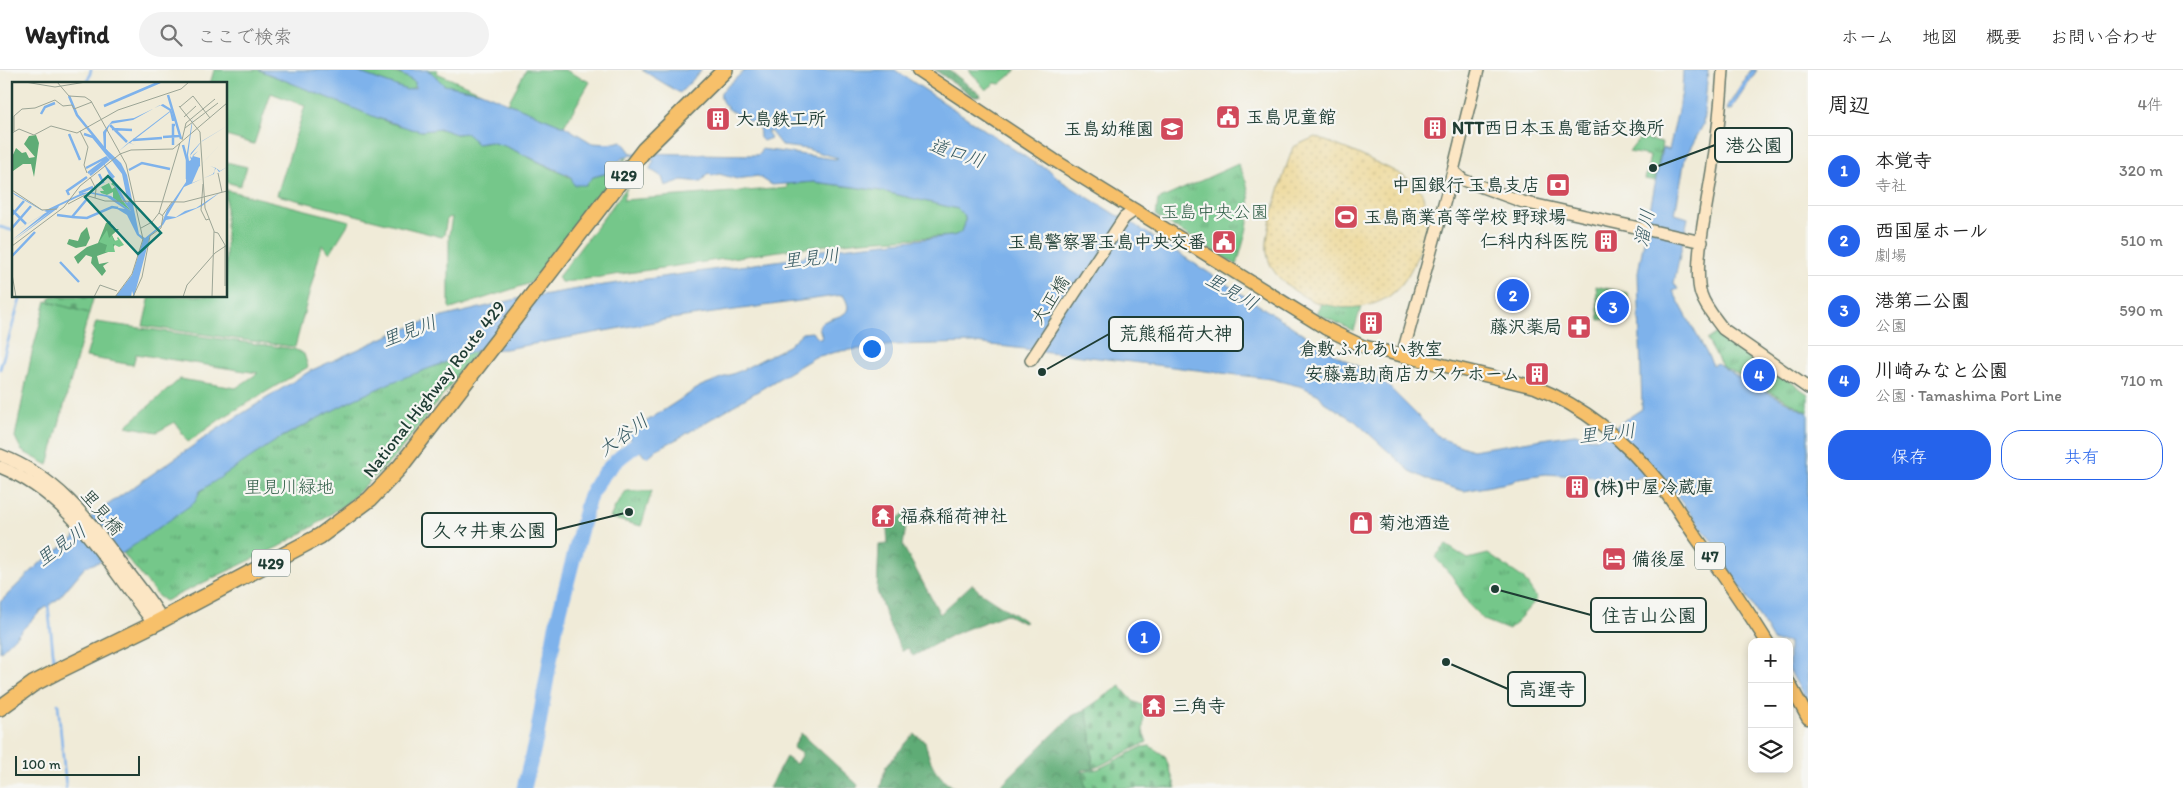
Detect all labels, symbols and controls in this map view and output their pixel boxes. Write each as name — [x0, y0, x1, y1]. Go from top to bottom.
search box — [139, 12, 489, 57]
text: Wayfind — [25, 20, 109, 49]
icon: search — [157, 21, 185, 49]
text: ここで検索 — [197, 25, 292, 48]
text: ホーム — [1841, 26, 1894, 48]
text: 地図 — [1922, 26, 1958, 48]
text: 概要 — [1986, 26, 2022, 48]
text: お問い合わせ — [2050, 26, 2158, 48]
inset map — [12, 82, 228, 298]
text: 周辺 — [1828, 92, 1870, 117]
text: 4件 — [2137, 95, 2163, 114]
public building icon: 玉島児童館 — [1215, 104, 1241, 130]
building icon: 大島鉄工所 — [705, 106, 731, 132]
place label: 玉島児童館 — [1246, 106, 1336, 128]
place label: 大島鉄工所 — [736, 108, 826, 130]
building icon: NTT西日本玉島電話交換所 — [1422, 115, 1448, 141]
school or university icon: 玉島幼稚園 — [1159, 116, 1185, 142]
place label: NTT西日本玉島電話交換所 — [1452, 117, 1664, 139]
place label: 玉島幼稚園 — [1064, 118, 1154, 140]
callout: 港公園 — [1715, 128, 1792, 162]
water label: 道口川 — [926, 133, 988, 173]
text: 港公園 — [1725, 134, 1783, 157]
text: 本覚寺 — [1875, 149, 1932, 172]
text: 1 — [1840, 161, 1848, 180]
text: 320 m — [2119, 161, 2163, 180]
road number: 429 — [605, 162, 643, 188]
bank icon: 中国銀行 玉島支店 — [1545, 172, 1571, 198]
place label: 中国銀行 玉島支店 — [1392, 174, 1540, 196]
text: 寺社 — [1875, 176, 1907, 195]
park label: 玉島中央公園 — [1161, 201, 1269, 223]
sports icon: 玉島商業高等学校 野球場 — [1333, 204, 1359, 230]
place label: 玉島商業高等学校 野球場 — [1364, 206, 1566, 228]
water label: 溜川 — [1629, 207, 1659, 249]
text: 西国屋ホール — [1875, 219, 1988, 242]
building icon: 仁科内科医院 — [1593, 228, 1619, 254]
public building icon: 玉島警察署玉島中央交番 — [1211, 229, 1237, 255]
place label: 仁科内科医院 — [1480, 230, 1588, 252]
place label: 玉島警察署玉島中央交番 — [1008, 231, 1206, 253]
text: 2 — [1840, 231, 1848, 250]
text: 510 m — [2120, 231, 2163, 250]
water label: 里見川 — [781, 244, 841, 272]
text: 劇場 — [1875, 246, 1907, 265]
water label: 里見川 — [1202, 267, 1262, 315]
street label: 大正橋 — [1026, 271, 1074, 329]
pin: 2 — [1497, 276, 1529, 314]
pin: 3 — [1597, 288, 1629, 326]
text: 港第二公園 — [1875, 289, 1970, 312]
street label: National Highway Route 429 — [358, 296, 510, 482]
text: 3 — [1840, 301, 1848, 320]
text: 590 m — [2119, 301, 2163, 320]
water label: 里見川 — [378, 310, 440, 352]
building icon: 倉敷ふれあい教室 — [1358, 310, 1384, 336]
pharmacy icon: 藤沢薬局 — [1566, 314, 1592, 340]
place label: 藤沢薬局 — [1490, 316, 1562, 338]
text: 公園 — [1875, 316, 1907, 335]
callout: 荒熊稲荷大神 — [1109, 317, 1243, 351]
text: 荒熊稲荷大神 — [1119, 322, 1233, 345]
your location — [859, 336, 885, 362]
place label: 倉敷ふれあい教室 — [1299, 338, 1443, 360]
pin: 4 — [1743, 356, 1775, 394]
text: 川崎みなと公園 — [1875, 359, 2008, 382]
building icon: 安藤嘉助商店カスケホーム — [1524, 361, 1550, 387]
place label: 安藤嘉助商店カスケホーム — [1305, 363, 1520, 385]
text: 4 — [1839, 371, 1849, 390]
text: 710 m — [2121, 371, 2163, 390]
text: 公園 · Tamashima Port Line — [1875, 386, 2062, 405]
water label: 大谷川 — [593, 409, 653, 461]
water label: 里見川 — [1577, 419, 1637, 447]
button: 保存 — [1828, 430, 1991, 480]
button: 共有 — [2001, 430, 2163, 480]
building icon: (株)中屋冷蔵庫 — [1564, 474, 1590, 500]
park label: 里見川緑地 — [244, 476, 334, 498]
place label: (株)中屋冷蔵庫 — [1594, 476, 1714, 498]
street label: 里見橋 — [76, 484, 128, 540]
temple icon: 福森稲荷神社 — [870, 503, 896, 529]
place label: 福森稲荷神社 — [900, 505, 1008, 527]
shop icon: 菊池酒造 — [1348, 510, 1374, 536]
place label: 菊池酒造 — [1378, 512, 1450, 534]
callout: 久々井東公園 — [422, 513, 556, 547]
water label: 里見川 — [31, 519, 91, 571]
text: 久々井東公園 — [432, 519, 546, 542]
road number: 47 — [1695, 542, 1725, 570]
hotel icon: 備後屋 — [1601, 546, 1627, 572]
place label: 備後屋 — [1632, 548, 1686, 570]
road number: 429 — [252, 549, 290, 576]
callout: 住吉山公園 — [1591, 598, 1706, 632]
text: 住吉山公園 — [1601, 604, 1697, 627]
pin: 1 — [1128, 618, 1160, 656]
map controls — [1748, 638, 1793, 773]
button: + — [1748, 638, 1793, 683]
callout: 高運寺 — [1508, 672, 1585, 706]
text: 高運寺 — [1518, 678, 1576, 701]
button: − — [1748, 683, 1793, 728]
temple icon: 三角寺 — [1141, 693, 1167, 719]
place label: 三角寺 — [1172, 695, 1226, 717]
button: layers — [1748, 728, 1793, 773]
scale bar — [15, 753, 140, 776]
text: 100 m — [22, 756, 61, 773]

